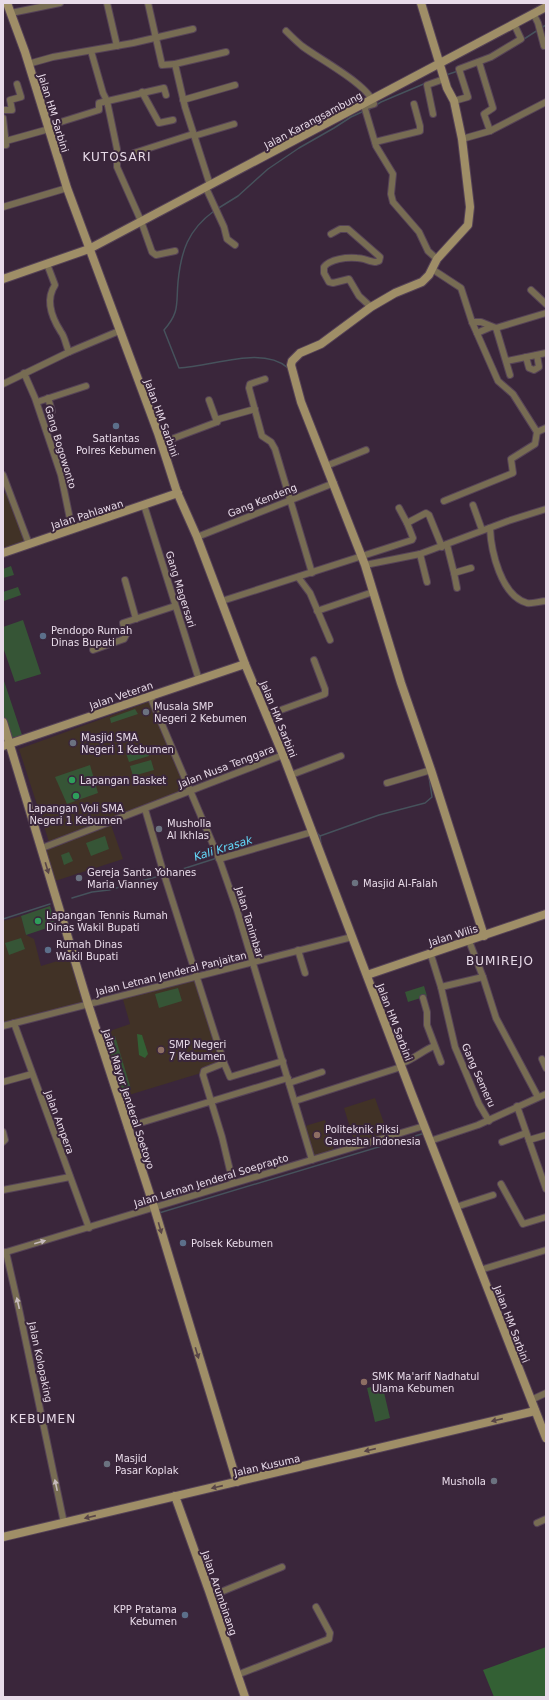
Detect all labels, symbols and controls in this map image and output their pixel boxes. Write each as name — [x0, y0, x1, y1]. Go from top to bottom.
street label: Jalan HM Sarbini — [36, 72, 71, 154]
street label: Jalan Karangsambung — [261, 90, 364, 151]
district label: KUTOSARI — [82, 150, 152, 164]
street label: Jalan HM Sarbini — [142, 377, 181, 458]
street label: Gang Bogowonto — [43, 404, 78, 490]
marker: Satlantas Polres Kebumen — [111, 421, 121, 431]
place label: Satlantas Polres Kebumen — [76, 433, 156, 456]
street label: Gang Kendeng — [226, 482, 298, 519]
street label: Jalan Pahlawan — [49, 498, 125, 532]
street label: Gang Magersari — [164, 550, 197, 629]
place label: Pendopo Rumah Dinas Bupati — [51, 625, 132, 648]
marker: Pendopo Rumah Dinas Bupati — [38, 631, 48, 641]
street label: Jalan HM Sarbini — [258, 678, 299, 759]
street label: Jalan Veteran — [87, 679, 154, 712]
place label: Musala SMP Negeri 2 Kebumen — [154, 701, 247, 724]
marker: Musala SMP Negeri 2 Kebumen — [141, 707, 151, 717]
place label: Masjid SMA Negeri 1 Kebumen — [81, 732, 174, 755]
marker: Masjid SMA Negeri 1 Kebumen — [68, 738, 78, 748]
street label: Jalan Nusa Tenggara — [176, 743, 276, 790]
marker: Lapangan Basket — [67, 775, 77, 785]
place label: Lapangan Basket — [80, 775, 166, 786]
marker: Lapangan Voli SMA Negeri 1 Kebumen — [71, 791, 81, 801]
place label: Lapangan Voli SMA Negeri 1 Kebumen — [28, 803, 124, 826]
place label: Musholla Al Ikhlas — [167, 818, 211, 841]
marker: Musholla Al Ikhlas — [154, 824, 164, 834]
water label: Kali Krasak — [192, 833, 255, 864]
one-way arrow — [44, 862, 50, 874]
place label: Gereja Santa Yohanes Maria Vianney — [87, 867, 196, 890]
marker: Gereja Santa Yohanes Maria Vianney — [74, 873, 84, 883]
marker: Masjid Al-Falah — [350, 878, 360, 888]
place label: Masjid Al-Falah — [363, 878, 437, 889]
street label: Jalan Tanimbar — [233, 884, 266, 960]
place label: Lapangan Tennis Rumah Dinas Wakil Bupati — [46, 910, 168, 933]
marker: Lapangan Tennis Rumah Dinas Wakil Bupati — [33, 916, 43, 926]
street label: Jalan Wilis — [426, 923, 479, 948]
place label: Rumah Dinas Wakil Bupati — [56, 939, 122, 962]
marker: Rumah Dinas Wakil Bupati — [43, 945, 53, 955]
street label: Jalan Letnan Jenderal Panjaitan — [94, 949, 248, 998]
district label: BUMIREJO — [466, 954, 534, 968]
street label: Jalan HM Sarbini — [374, 981, 414, 1062]
street label: Jalan Mayor Jenderal Soetoyo — [100, 1027, 156, 1170]
place label: SMP Negeri 7 Kebumen — [169, 1039, 226, 1062]
street label: Gang Semeru — [460, 1042, 498, 1109]
marker: SMP Negeri 7 Kebumen — [156, 1045, 166, 1055]
street label: Jalan Ampera — [43, 1088, 76, 1155]
place label: Politeknik Piksi Ganesha Indonesia — [325, 1124, 421, 1147]
marker: Politeknik Piksi Ganesha Indonesia — [312, 1130, 322, 1140]
street label: Jalan Letnan Jenderal Soeprapto — [132, 1152, 290, 1210]
one-way arrow — [157, 1222, 163, 1234]
marker: Polsek Kebumen — [178, 1238, 188, 1248]
place label: Polsek Kebumen — [191, 1238, 273, 1249]
one-way arrow — [35, 1239, 47, 1245]
street label: Jalan HM Sarbini — [491, 1283, 531, 1364]
one-way arrow — [15, 1296, 21, 1308]
street label: Jalan Kolopaking — [26, 1320, 54, 1404]
one-way arrow — [194, 1347, 200, 1359]
place label: SMK Ma'arif Nadhatul Ulama Kebumen — [372, 1371, 479, 1394]
marker: SMK Ma'arif Nadhatul Ulama Kebumen — [359, 1377, 369, 1387]
district label: KEBUMEN — [10, 1412, 76, 1426]
one-way arrow — [491, 1418, 503, 1424]
one-way arrow — [364, 1448, 376, 1454]
place label: Masjid Pasar Koplak — [115, 1453, 179, 1476]
street label: Jalan Kusuma — [232, 1453, 301, 1479]
marker: Masjid Pasar Koplak — [102, 1459, 112, 1469]
place label: Musholla — [442, 1476, 486, 1487]
marker: Musholla — [489, 1476, 499, 1486]
one-way arrow — [53, 1478, 59, 1491]
one-way arrow — [210, 1484, 223, 1490]
one-way arrow — [84, 1514, 96, 1520]
street label: Jalan Arumbinang — [200, 1548, 239, 1637]
place label: KPP Pratama Kebumen — [113, 1604, 177, 1627]
marker: KPP Pratama Kebumen — [180, 1610, 190, 1620]

